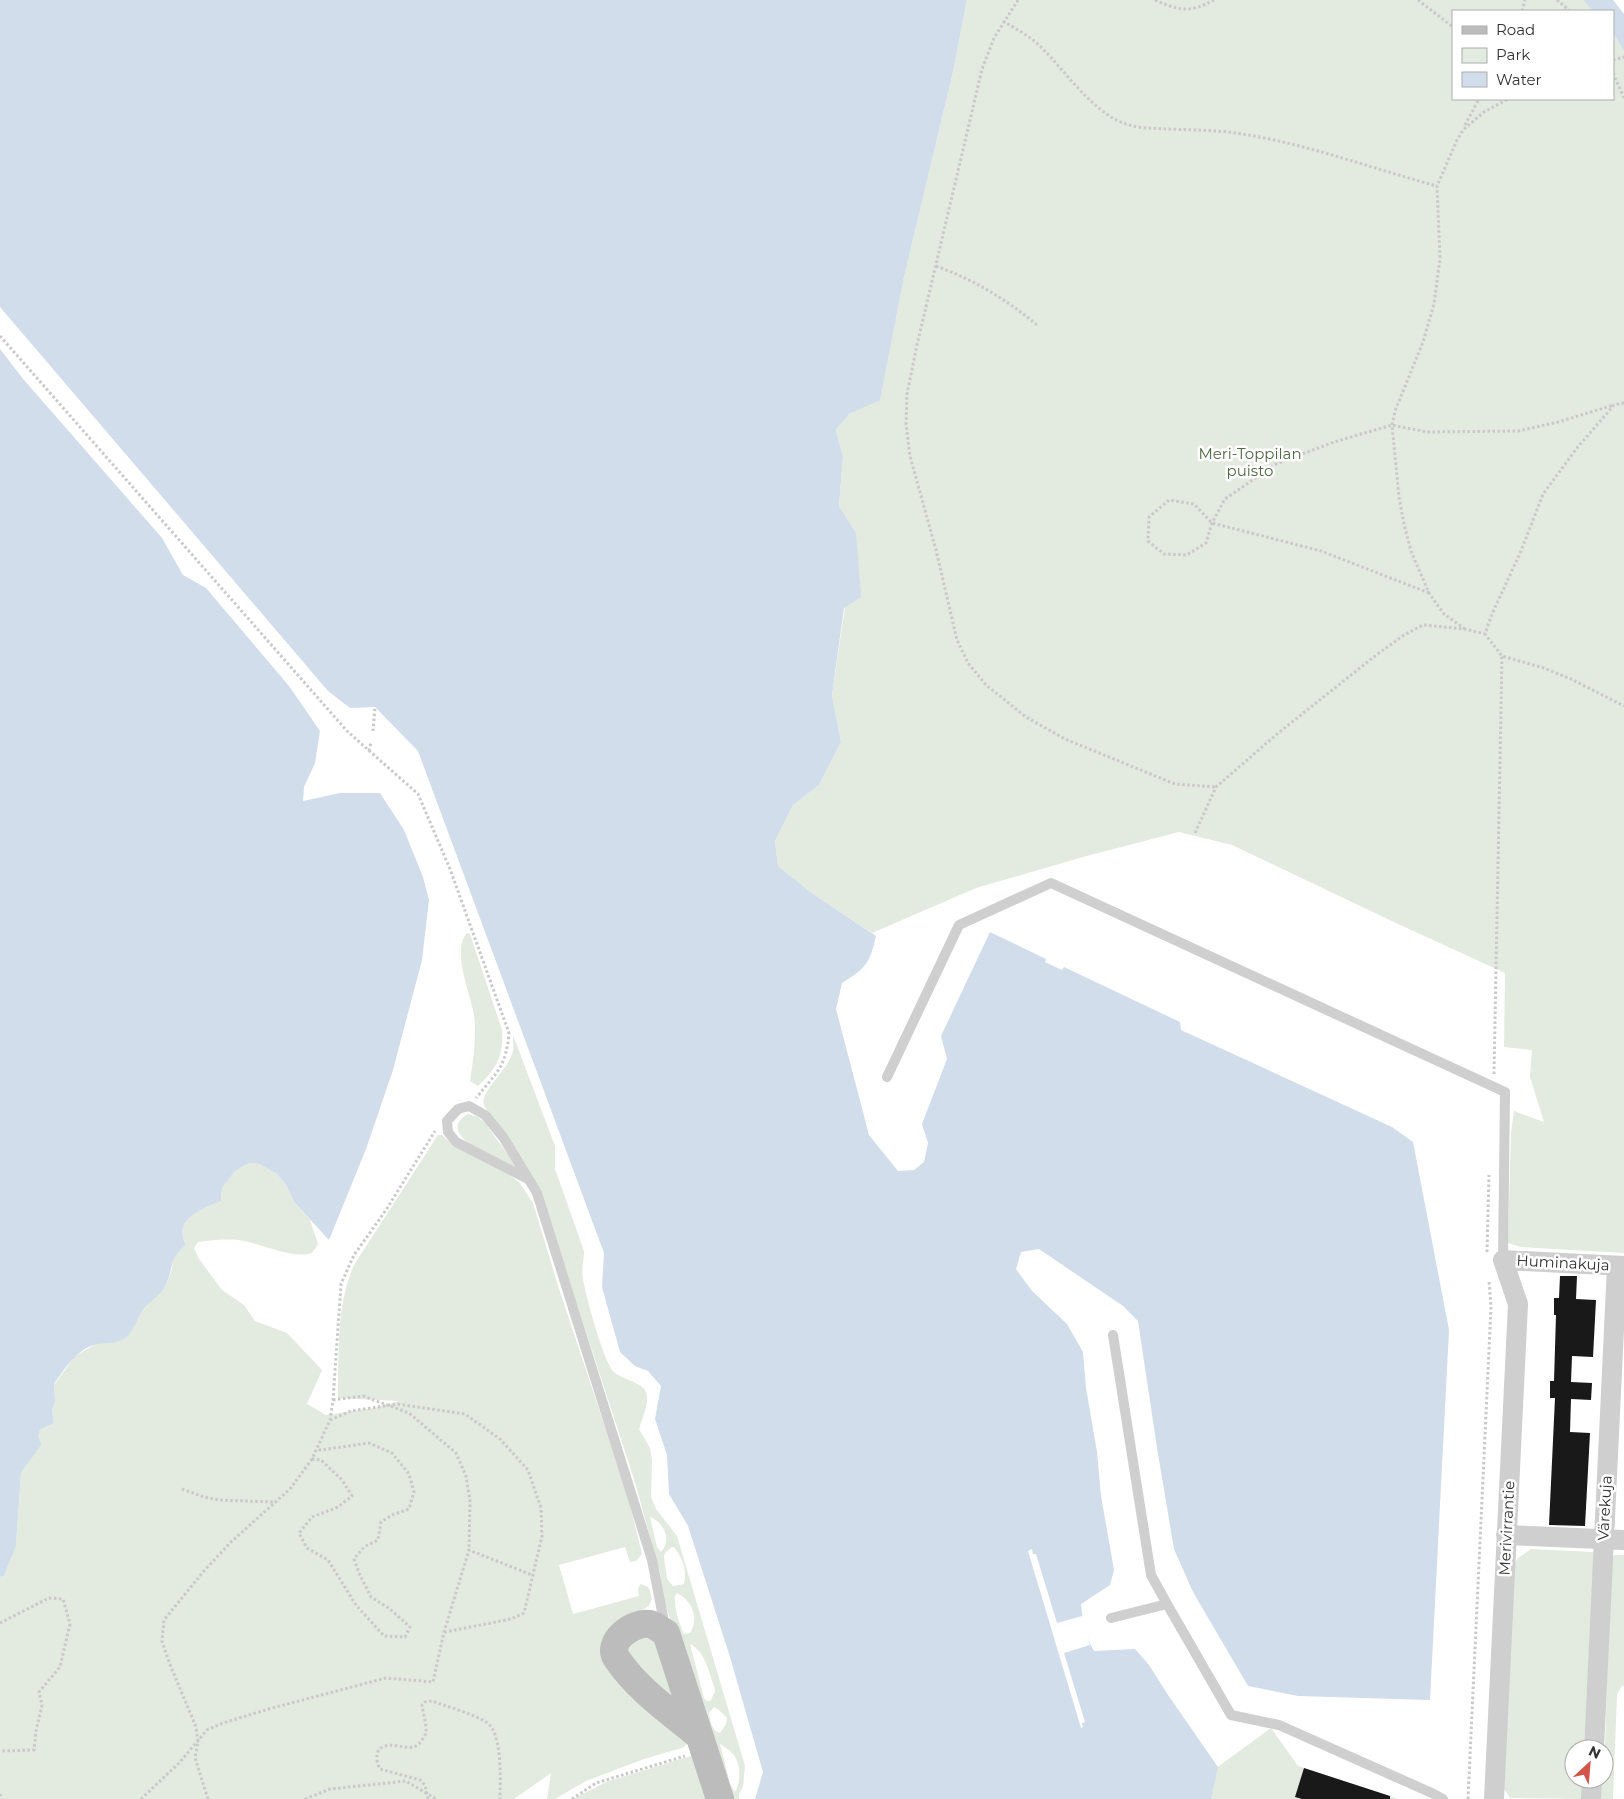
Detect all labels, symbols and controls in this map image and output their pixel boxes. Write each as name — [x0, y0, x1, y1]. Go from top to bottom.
legend — [1452, 10, 1614, 100]
text: Road — [1496, 20, 1535, 39]
text: Park — [1496, 45, 1530, 64]
text: Water — [1496, 70, 1542, 89]
park label: Meri-Toppilan puisto — [1198, 444, 1302, 480]
street label: Huminakuja — [1516, 1251, 1610, 1274]
street label: Värekuja — [1593, 1475, 1616, 1541]
street label: Merivirrantie — [1495, 1480, 1518, 1576]
north arrow — [1564, 1739, 1614, 1789]
text: N — [1586, 1742, 1604, 1763]

